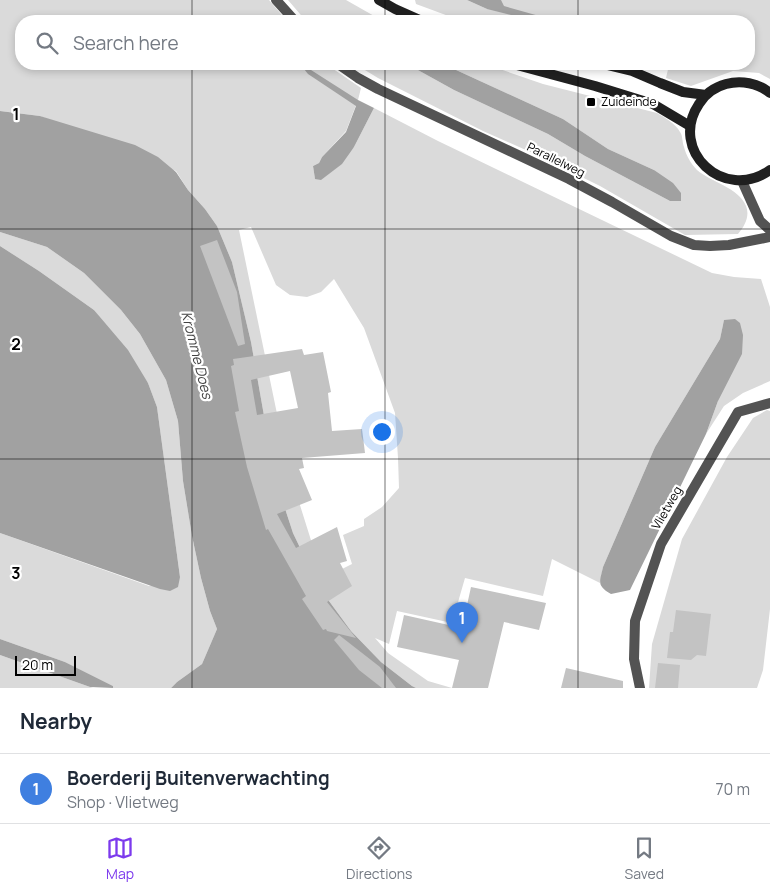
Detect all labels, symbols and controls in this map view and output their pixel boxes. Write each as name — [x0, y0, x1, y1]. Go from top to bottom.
search box — [15, 15, 755, 70]
icon: search — [33, 29, 61, 57]
text: Search here — [73, 30, 179, 56]
place label: Zuideinde — [601, 93, 656, 110]
marker: Zuideinde — [585, 96, 597, 108]
text: 1 — [12, 103, 20, 125]
street label: Parallelweg — [524, 138, 588, 181]
water label: Kromme Does — [177, 309, 218, 402]
text: 2 — [11, 333, 21, 355]
your location — [369, 419, 395, 445]
street label: Vlietweg — [647, 483, 686, 533]
text: 3 — [11, 562, 21, 584]
pin: 1 — [446, 602, 478, 643]
scale bar — [15, 653, 76, 676]
text: 20 m — [22, 655, 53, 674]
text: Nearby — [20, 707, 92, 735]
text: Boerderij Buitenverwachting — [67, 765, 330, 791]
text: 1 — [32, 778, 40, 800]
text: 70 m — [715, 778, 750, 800]
text: Shop · Vlietweg — [67, 791, 179, 813]
tab: Map — [106, 834, 134, 883]
tab: Directions — [346, 834, 412, 883]
tab: Saved — [625, 834, 664, 883]

